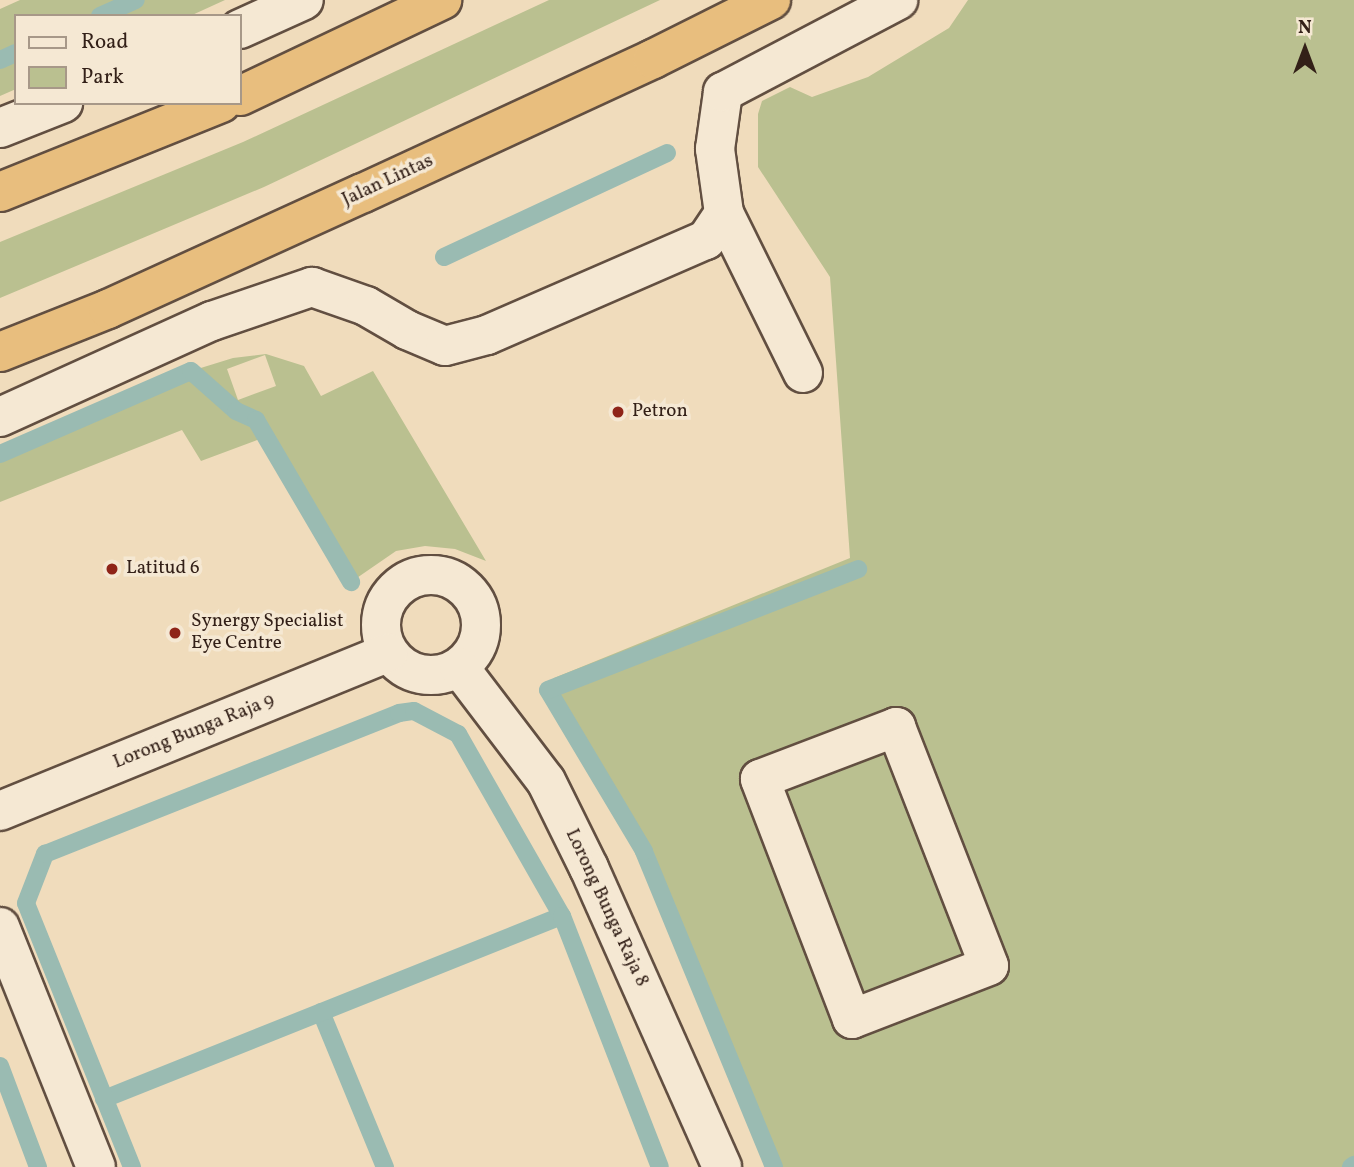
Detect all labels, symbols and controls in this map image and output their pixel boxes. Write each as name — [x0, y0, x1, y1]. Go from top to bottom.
legend — [14, 14, 242, 105]
north arrow — [1270, 14, 1340, 84]
text: N — [1298, 15, 1312, 41]
text: Road — [81, 28, 128, 57]
text: Park — [81, 63, 124, 92]
street label: Jalan Lintas — [339, 150, 437, 212]
place label: Petron — [632, 401, 688, 423]
marker: Petron — [610, 404, 626, 420]
place label: Latitud 6 — [126, 558, 200, 580]
marker: Latitud 6 — [104, 561, 120, 577]
place label: Synergy Specialist Eye Centre — [191, 611, 344, 655]
marker: Synergy Specialist Eye Centre — [165, 623, 185, 643]
street label: Lorong Bunga Raja 9 — [110, 689, 278, 775]
street label: Lorong Bunga Raja 8 — [559, 826, 653, 990]

